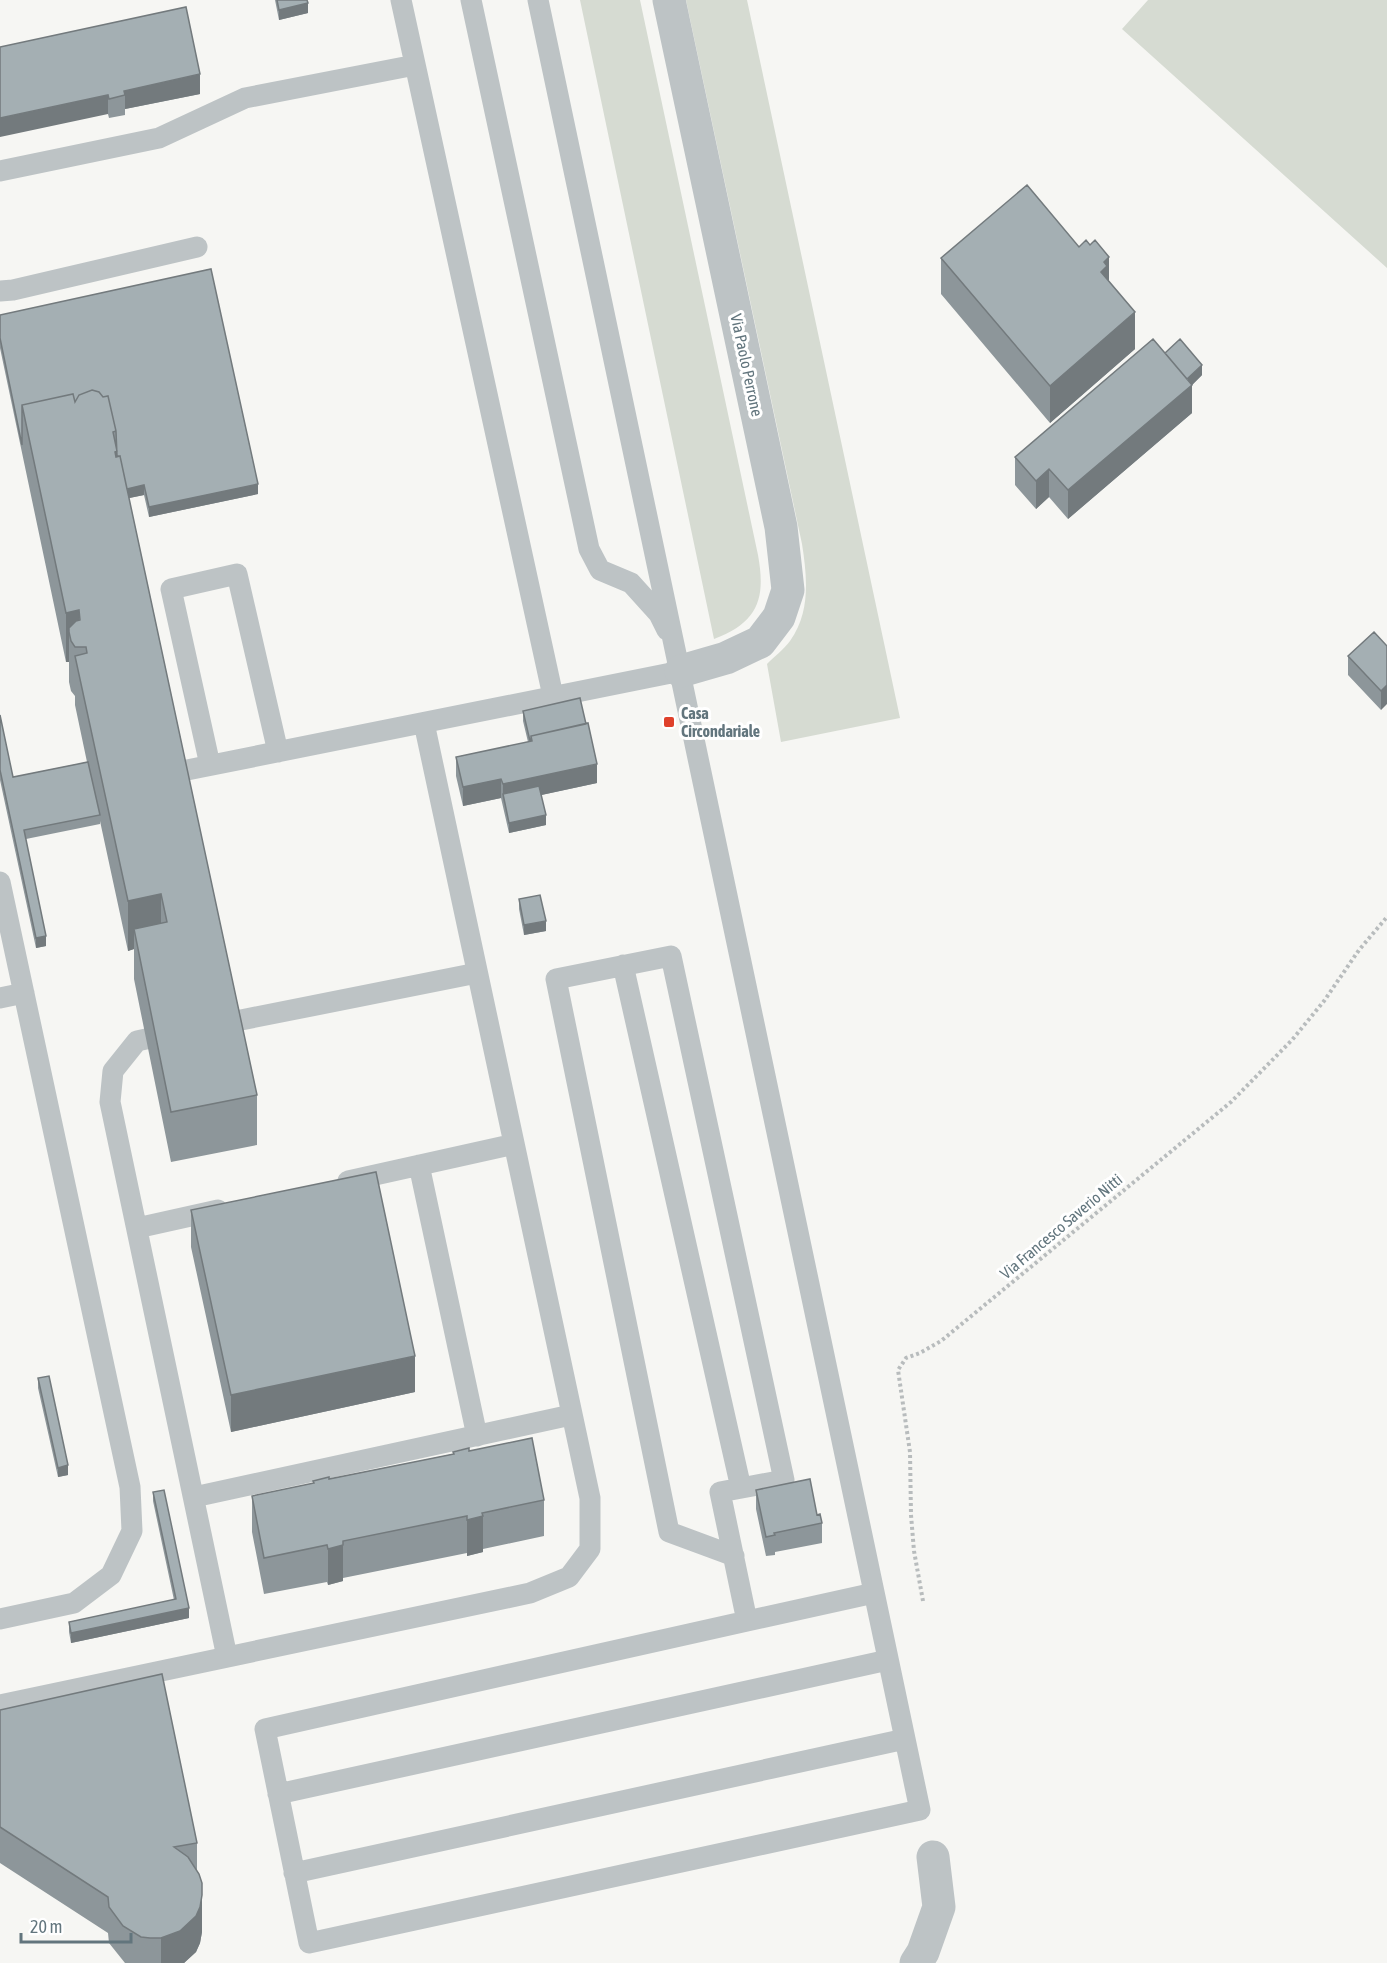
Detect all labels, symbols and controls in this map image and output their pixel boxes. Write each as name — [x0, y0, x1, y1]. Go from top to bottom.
street label: Via Paolo Perrone — [727, 312, 767, 418]
place label: Casa Circondariale — [681, 704, 760, 740]
marker: Casa Circondariale — [662, 715, 676, 729]
street label: Via Francesco Saverio Nitti — [996, 1170, 1126, 1282]
scale bar — [21, 1906, 130, 1944]
text: 20 m — [30, 1916, 62, 1937]

